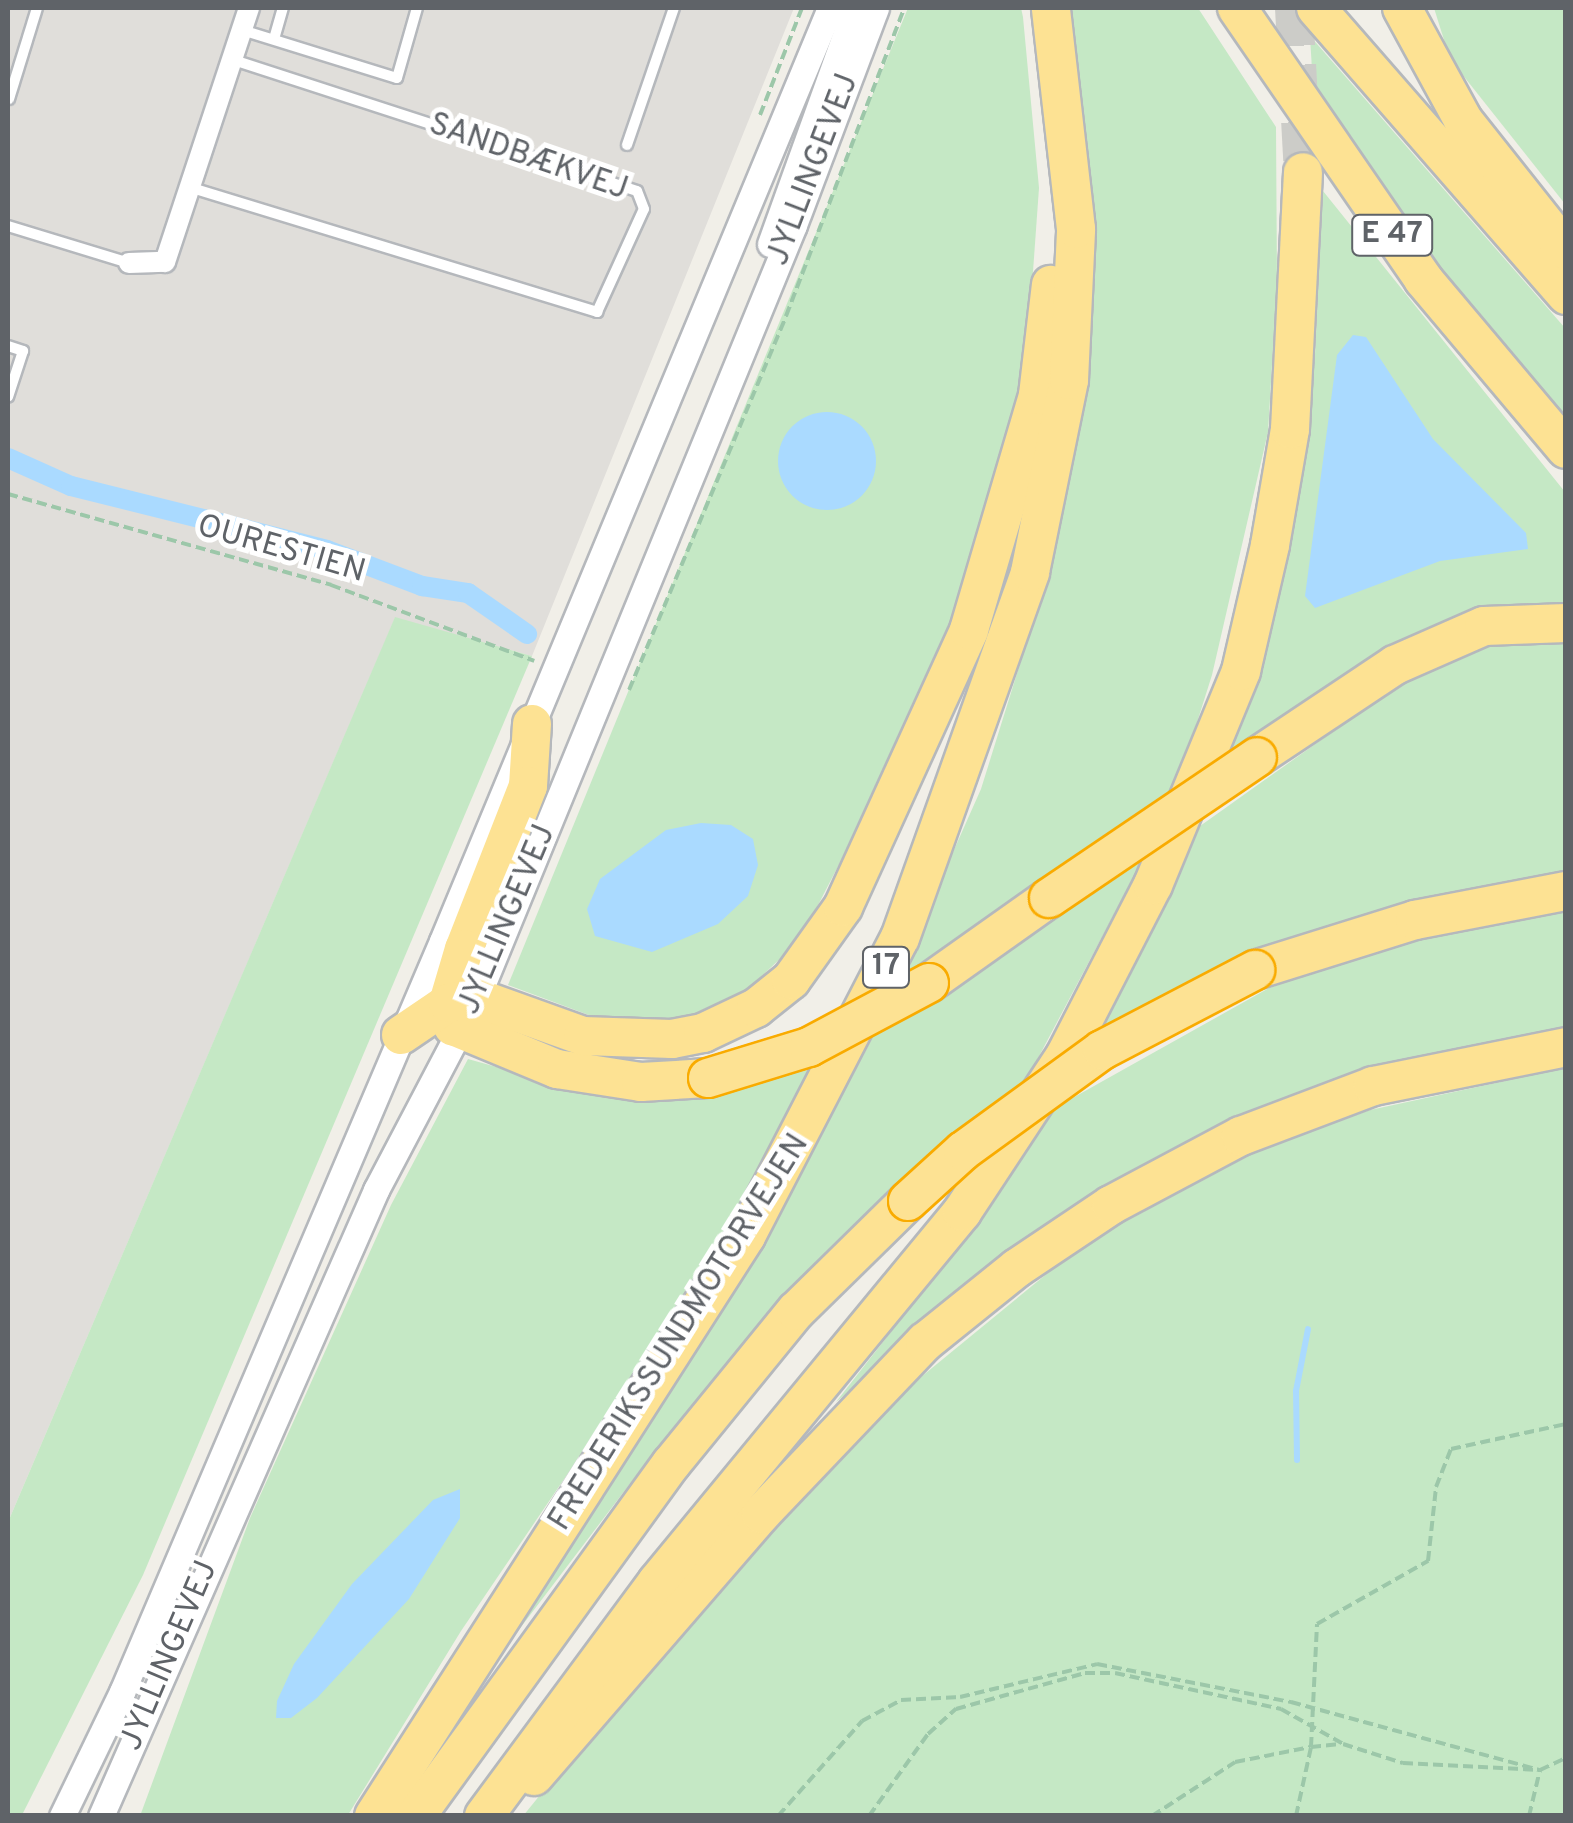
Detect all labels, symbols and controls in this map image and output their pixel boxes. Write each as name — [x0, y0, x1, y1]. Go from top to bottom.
street label: JYLLINGEVEJ — [760, 69, 868, 271]
street label: SANDBÆKVEJ — [424, 106, 632, 210]
road number: E 47 — [1350, 210, 1434, 260]
street label: OURESTIEN — [192, 508, 370, 592]
street label: JYLLINGEVEJ — [451, 820, 565, 1020]
road number: 17 — [861, 942, 911, 992]
street label: FREDERIKSSUNDMOTORVEJEN — [542, 1128, 818, 1538]
street label: JYLLINGEVEJ — [113, 1556, 227, 1756]

